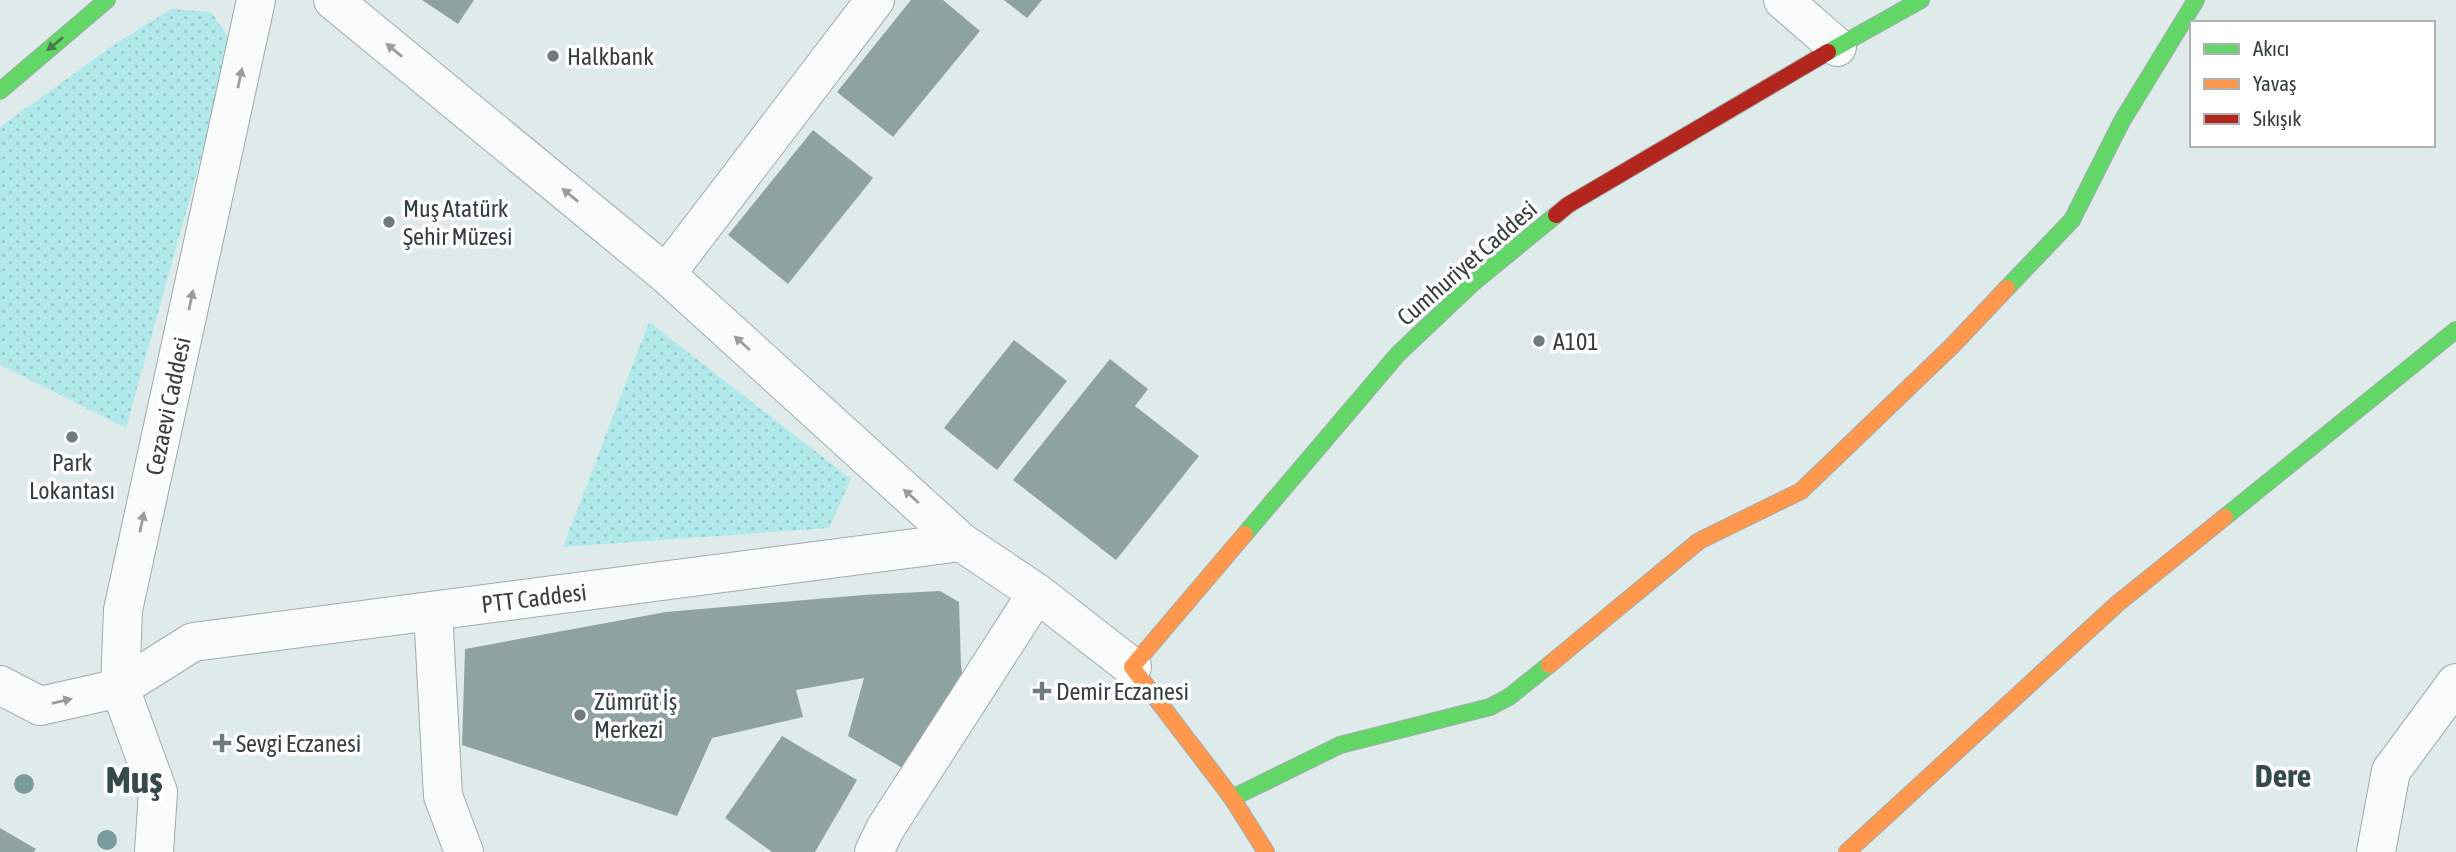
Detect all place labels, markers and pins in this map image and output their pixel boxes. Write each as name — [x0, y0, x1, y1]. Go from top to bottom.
place label: Halkbank — [567, 43, 654, 70]
marker: Halkbank — [545, 48, 561, 64]
place label: Muş Atatürk Şehir Müzesi — [403, 195, 512, 250]
marker: Muş Atatürk Şehir Müzesi — [381, 214, 397, 230]
place label: A101 — [1553, 328, 1599, 355]
marker: A101 — [1531, 333, 1547, 349]
marker: Park Lokantası — [64, 429, 80, 445]
place label: Park Lokantası — [29, 449, 115, 504]
place label: Demir Eczanesi — [1056, 678, 1189, 705]
marker: Demir Eczanesi — [1034, 683, 1050, 699]
place label: Zümrüt İş Merkezi — [594, 688, 677, 743]
marker: Zümrüt İş Merkezi — [572, 707, 588, 723]
place label: Sevgi Eczanesi — [236, 730, 361, 757]
marker: Sevgi Eczanesi — [214, 735, 230, 751]

